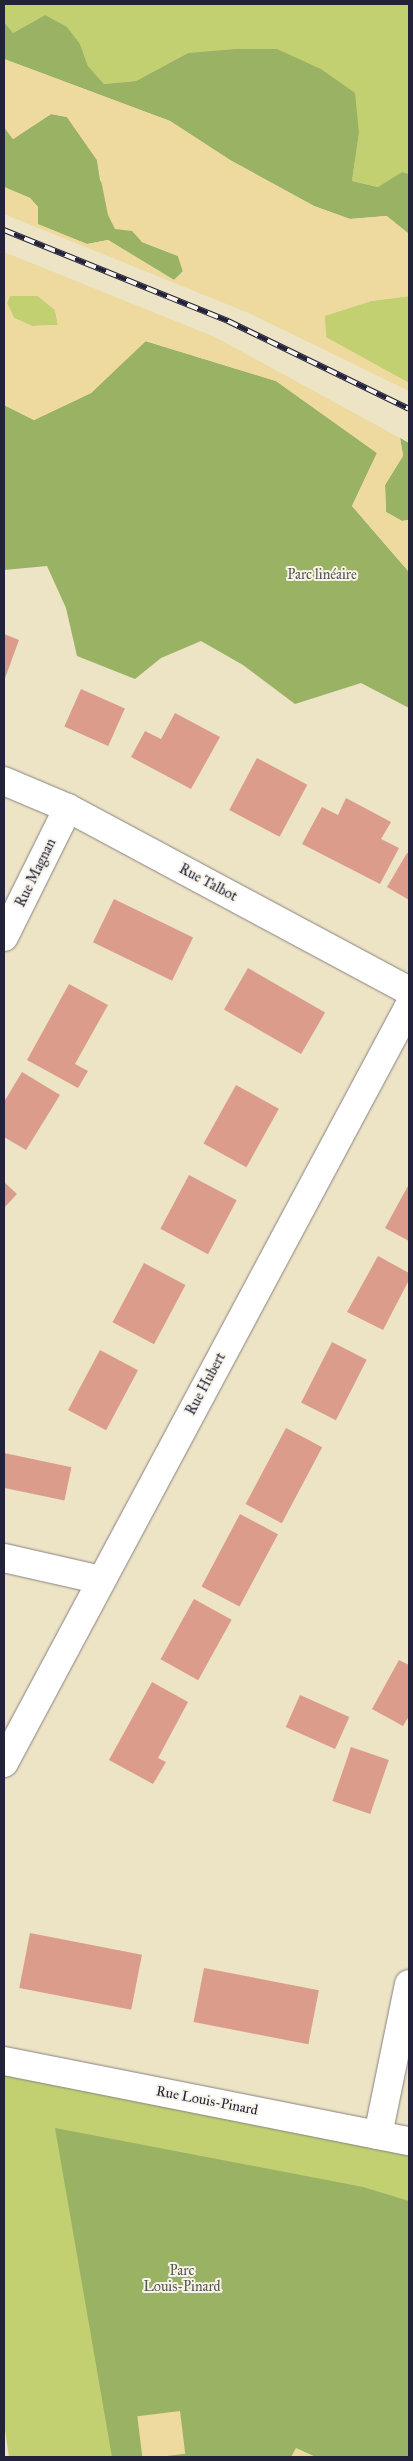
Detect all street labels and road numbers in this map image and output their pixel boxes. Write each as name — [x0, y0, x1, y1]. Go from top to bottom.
street label: Rue Magnan — [12, 836, 60, 910]
street label: Rue Talbot — [176, 861, 240, 905]
street label: Rue Hubert — [183, 1350, 229, 1418]
street label: Rue Louis-Pinard — [155, 2083, 259, 2119]

